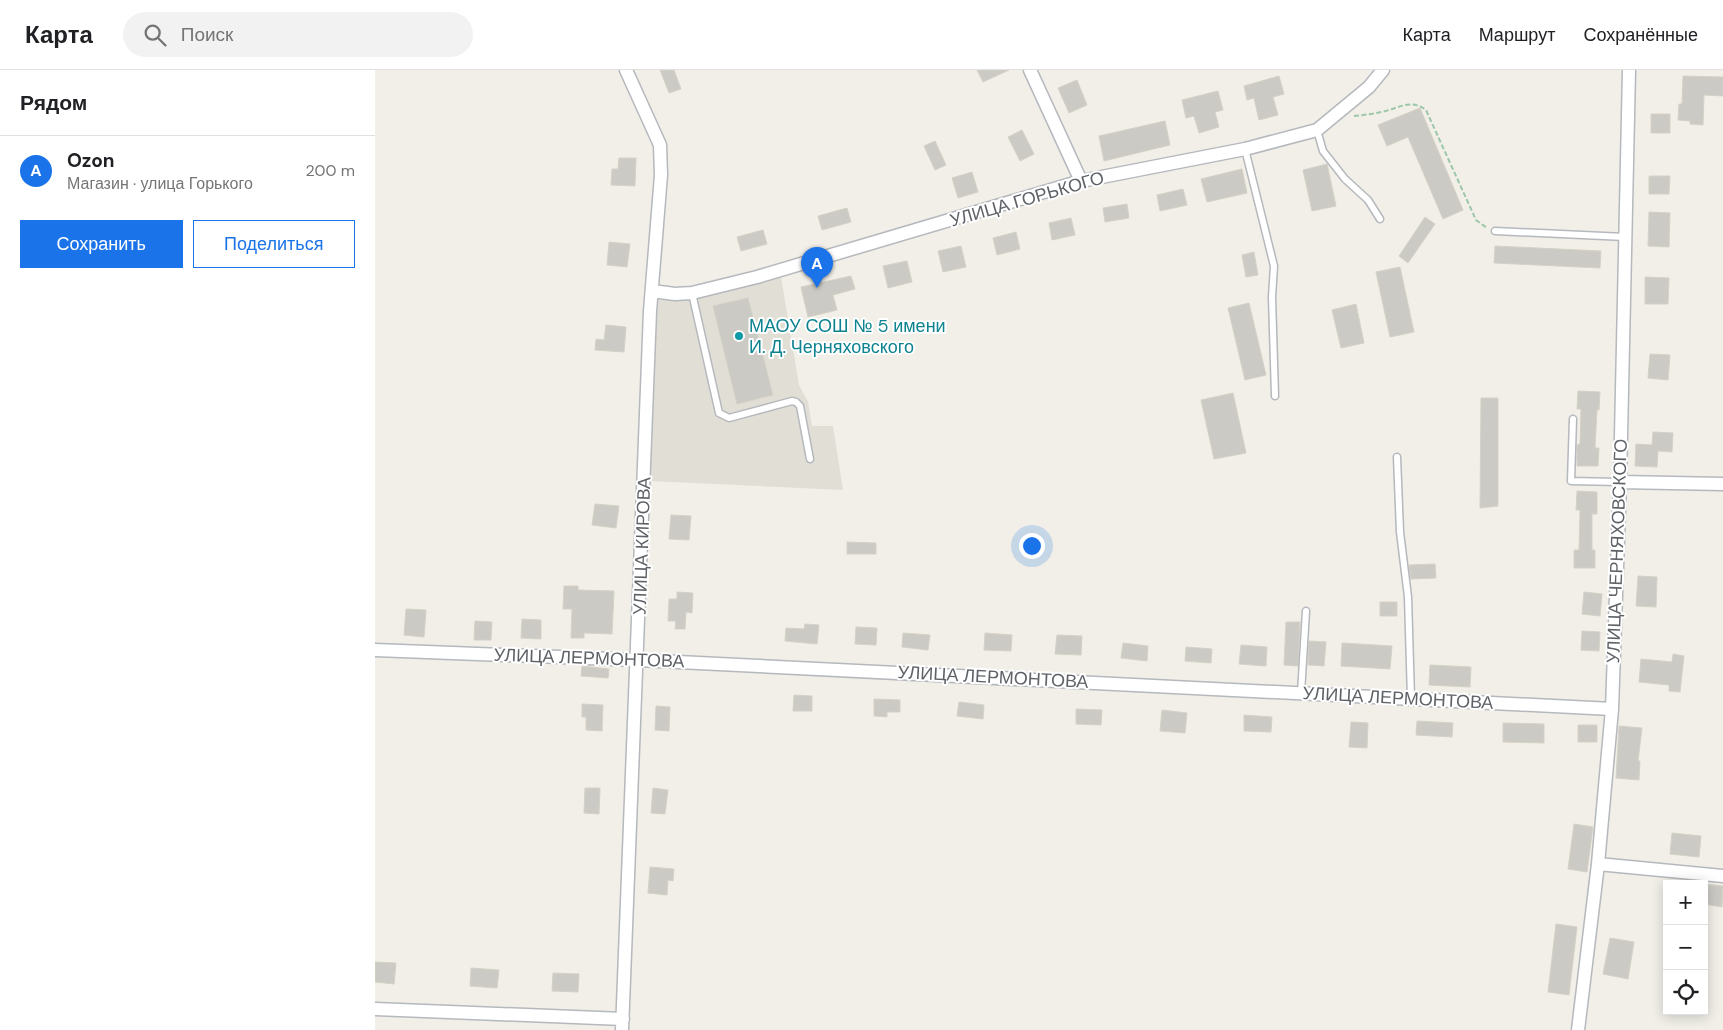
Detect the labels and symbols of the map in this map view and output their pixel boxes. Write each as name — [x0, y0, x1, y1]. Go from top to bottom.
street label: УЛИЦА ГОРЬКОГО — [947, 166, 1107, 232]
pin: A — [801, 247, 833, 288]
place label: МАОУ СОШ № 5 имени И. Д. Черняховского — [749, 314, 946, 359]
marker: МАОУ СОШ № 5 имени И. Д. Черняховского — [733, 330, 745, 342]
street label: УЛИЦА ЧЕРНЯХОВСКОГО — [1601, 438, 1633, 664]
street label: УЛИЦА КИРОВА — [628, 477, 656, 615]
your location — [1019, 533, 1045, 559]
street label: УЛИЦА ЛЕРМОНТОВА — [493, 643, 685, 673]
street label: УЛИЦА ЛЕРМОНТОВА — [897, 660, 1089, 694]
street label: УЛИЦА ЛЕРМОНТОВА — [1302, 681, 1494, 715]

